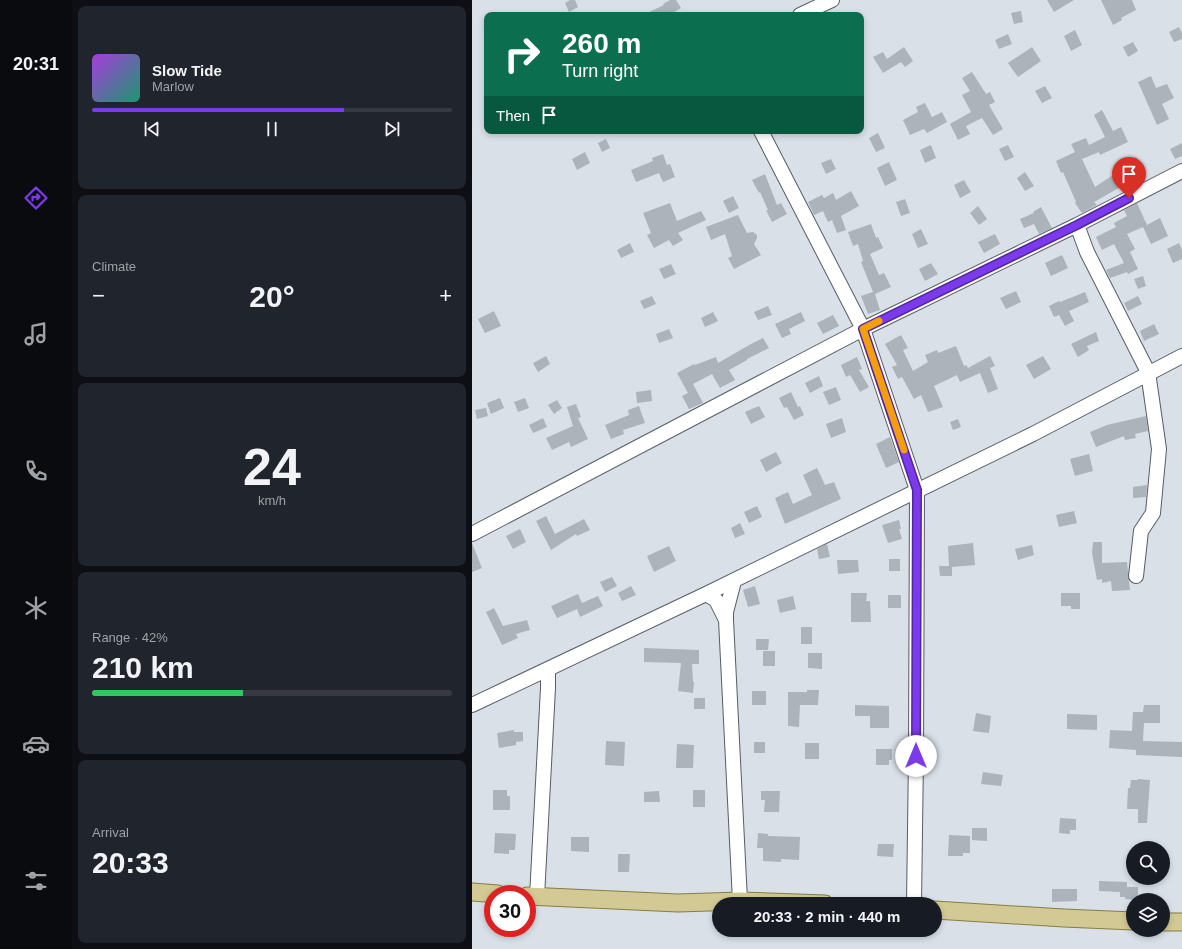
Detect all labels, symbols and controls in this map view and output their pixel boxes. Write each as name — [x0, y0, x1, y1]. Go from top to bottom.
icon: right — [496, 28, 548, 80]
text: 260 m — [562, 28, 641, 59]
text: 20:31 — [13, 54, 59, 74]
text: Turn right — [562, 61, 638, 81]
text: Slow Tide — [152, 62, 222, 79]
text: Marlow — [152, 79, 194, 94]
icon: arrive — [538, 104, 560, 126]
text: Then — [496, 107, 530, 124]
icon: previous — [141, 118, 163, 140]
icon: pause — [261, 118, 283, 140]
icon: next — [381, 118, 403, 140]
pin — [1112, 157, 1146, 198]
icon: arrive — [1118, 163, 1140, 185]
icon: directions — [22, 184, 50, 212]
text: Climate — [92, 259, 136, 274]
text: 20° — [249, 280, 295, 313]
text: − — [92, 283, 105, 308]
text: + — [439, 283, 452, 308]
icon: music — [22, 320, 50, 348]
text: 24 — [243, 438, 301, 496]
icon: phone — [22, 457, 50, 485]
text: km/h — [258, 493, 286, 508]
icon: climate — [22, 594, 50, 622]
text: Range · 42% — [92, 630, 168, 645]
text: 210 km — [92, 651, 194, 684]
icon: car — [22, 730, 50, 758]
position arrow — [895, 735, 937, 777]
text: Arrival — [92, 825, 129, 840]
map controls — [1126, 841, 1170, 937]
button: search — [1126, 841, 1170, 885]
text: 20:33 — [92, 846, 169, 879]
icon: filters — [22, 867, 50, 895]
speed limit sign: 30 — [484, 885, 536, 937]
button: layers — [1126, 893, 1170, 937]
text: 20:33 · 2 min · 440 m — [754, 908, 900, 925]

